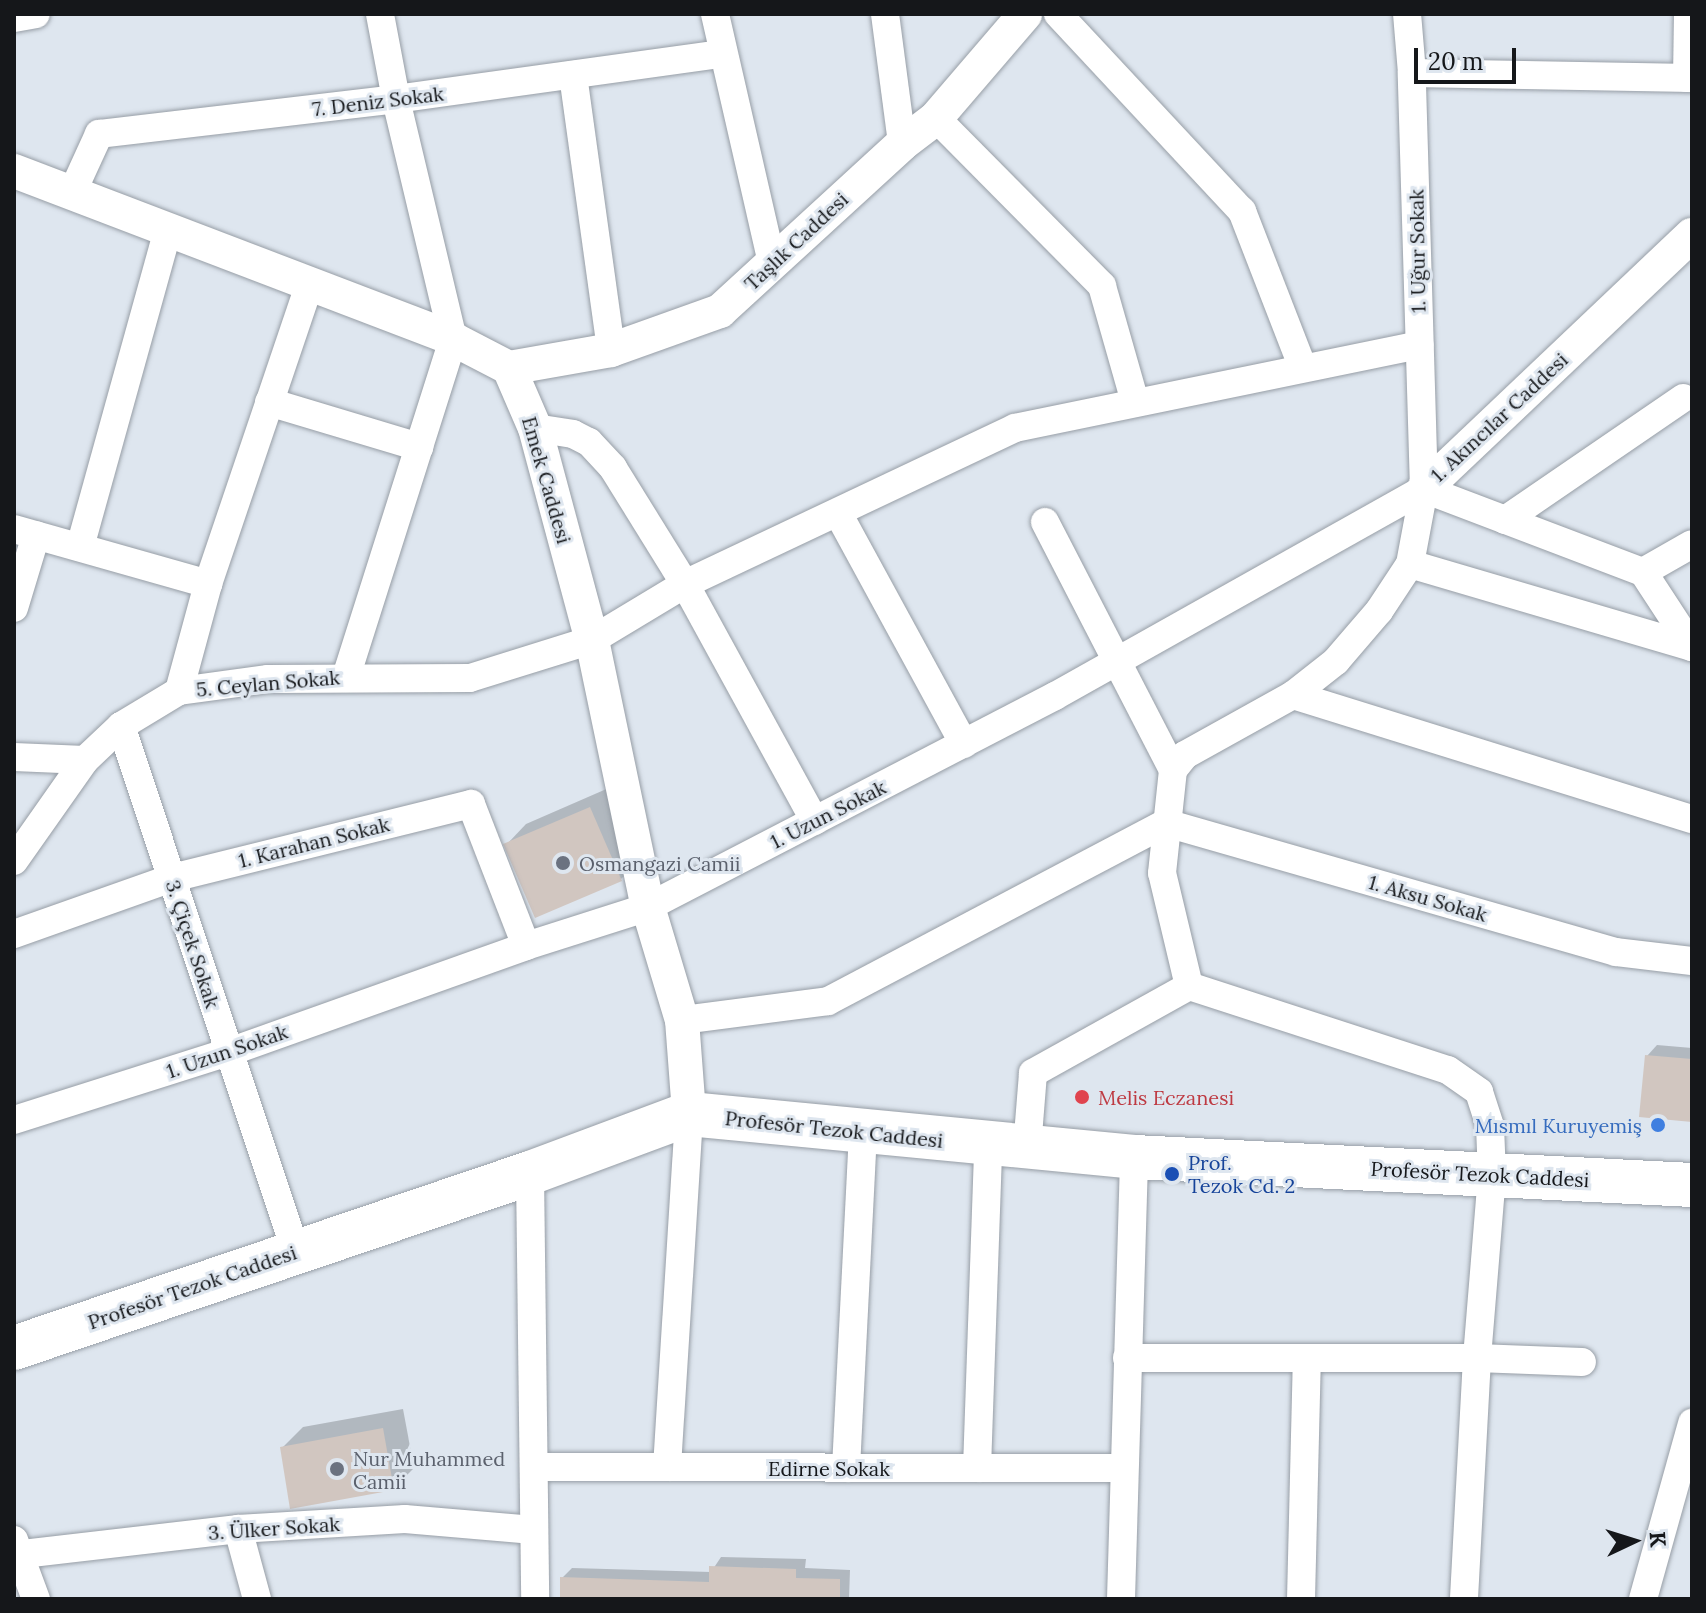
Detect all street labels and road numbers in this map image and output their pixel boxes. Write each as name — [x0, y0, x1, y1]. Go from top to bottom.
street label: 7. Deniz Sokak — [311, 81, 445, 121]
street label: Taşlık Caddesi — [739, 187, 853, 295]
street label: 1. Uğur Sokak — [1404, 189, 1430, 313]
street label: 1. Akıncılar Caddesi — [1426, 347, 1572, 487]
street label: Emek Caddesi — [517, 414, 577, 546]
street label: 5. Ceylan Sokak — [195, 665, 341, 701]
street label: 1. Uzun Sokak — [766, 775, 890, 853]
street label: 1. Karahan Sokak — [236, 812, 392, 872]
street label: 1. Aksu Sokak — [1366, 870, 1490, 926]
street label: 3. Çiçek Sokak — [161, 877, 225, 1011]
street label: 1. Uzun Sokak — [163, 1019, 291, 1083]
street label: Profesör Tezok Caddesi — [724, 1106, 944, 1152]
street label: Profesör Tezok Caddesi — [1370, 1156, 1590, 1192]
street label: Profesör Tezok Caddesi — [85, 1240, 299, 1334]
street label: Edirne Sokak — [768, 1456, 890, 1480]
street label: 3. Ülker Sokak — [207, 1511, 341, 1545]

